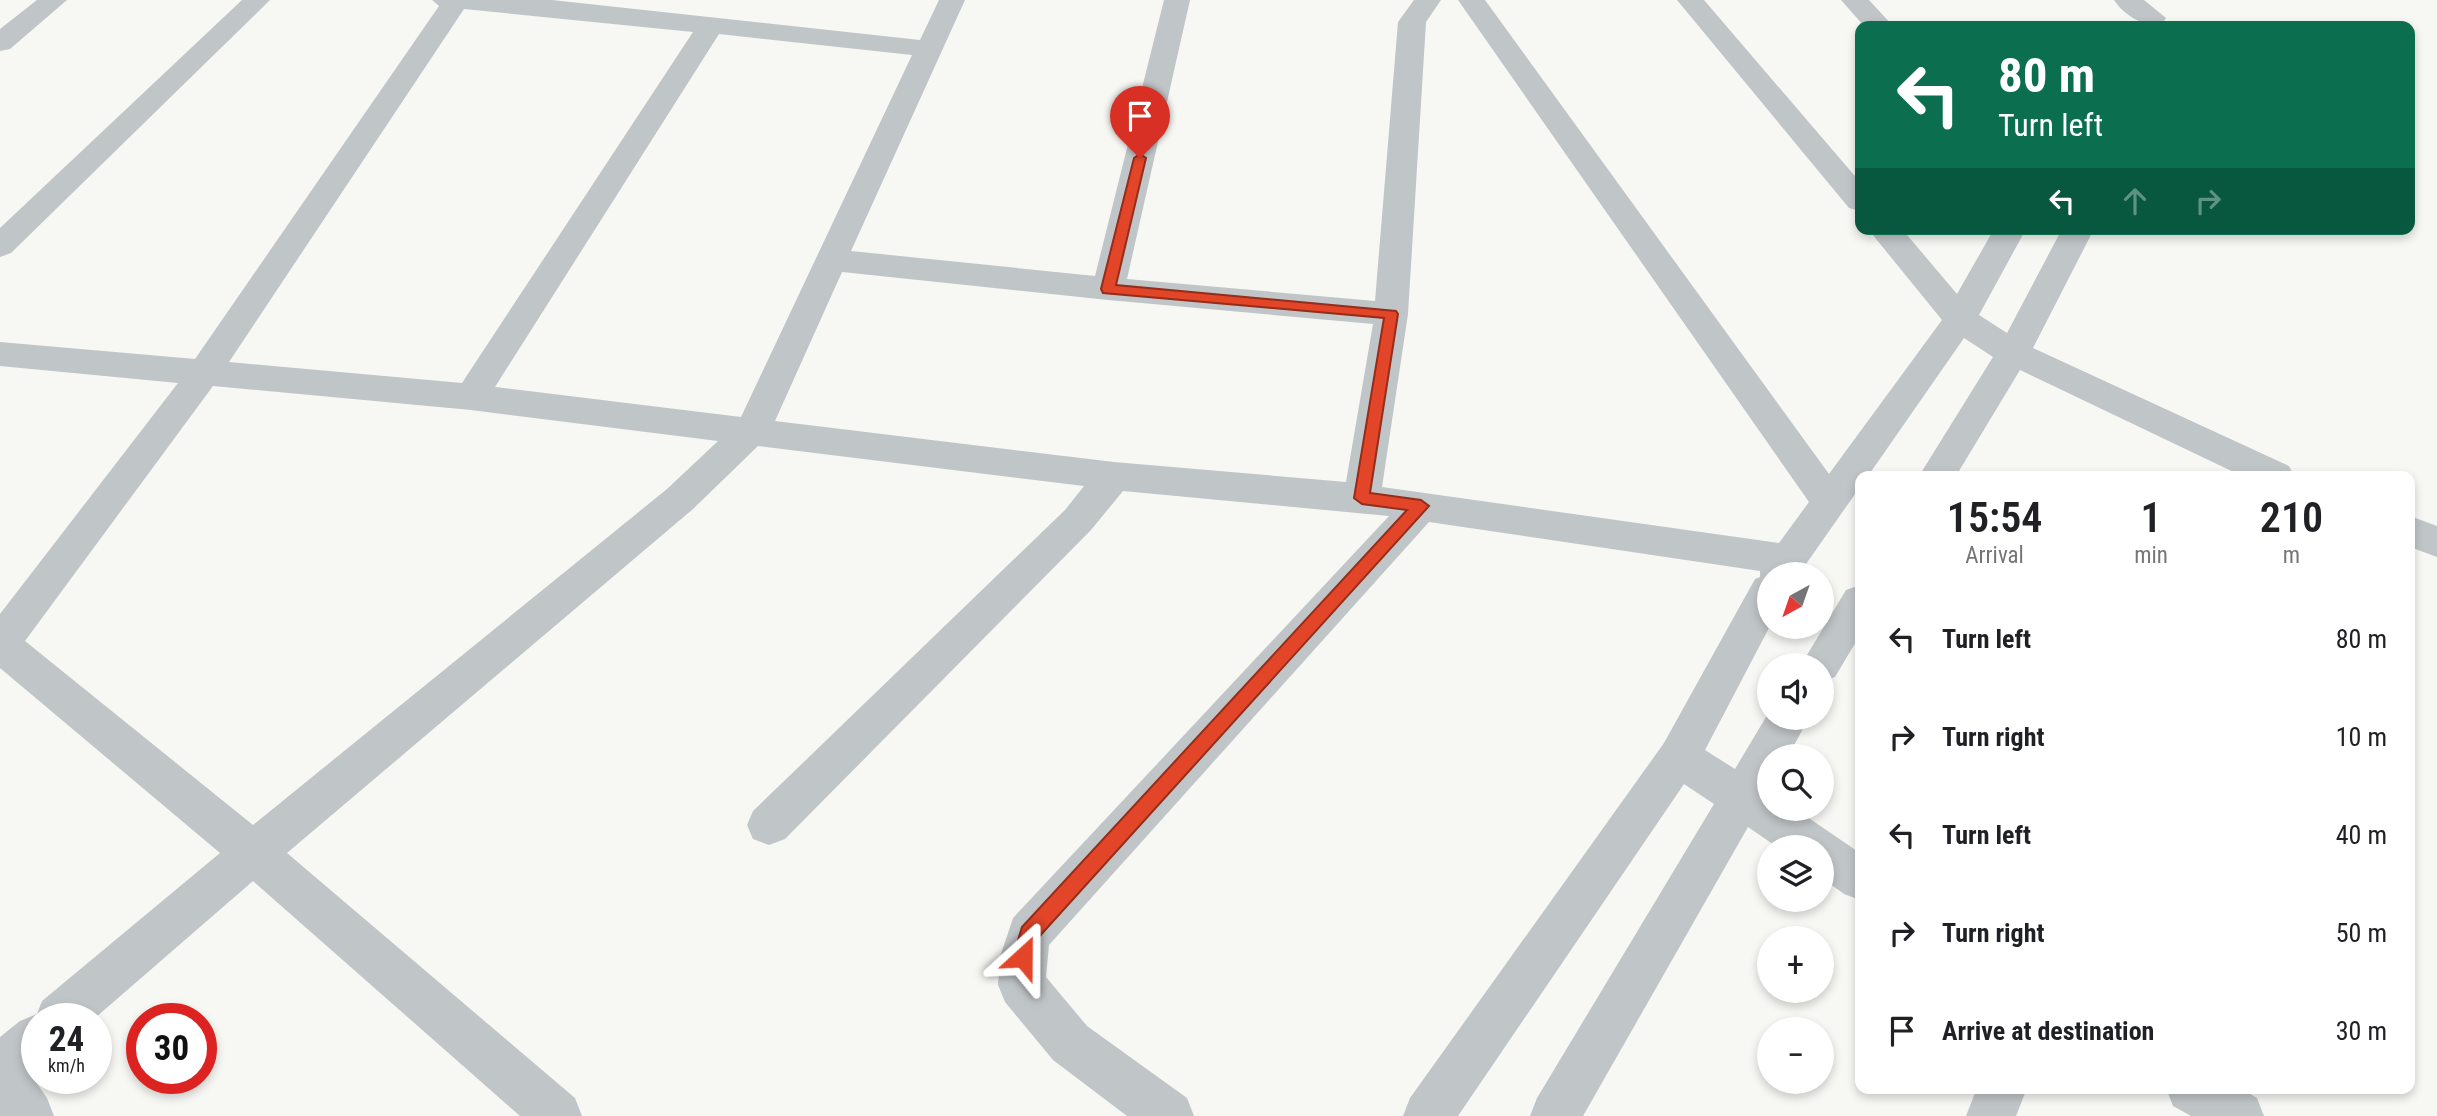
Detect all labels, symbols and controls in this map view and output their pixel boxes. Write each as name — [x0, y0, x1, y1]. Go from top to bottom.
text: 80 m — [1998, 47, 2095, 104]
icon: left — [1883, 49, 1974, 140]
pin — [1110, 86, 1170, 158]
icon: arrive — [1121, 97, 1159, 135]
text: Turn left — [1998, 106, 2103, 144]
icon: left — [2043, 182, 2081, 220]
icon: ahead — [2116, 182, 2154, 220]
icon: right — [2189, 182, 2227, 220]
text: 15:54 — [1947, 493, 2042, 542]
text: 1 — [2141, 493, 2162, 542]
text: 210 — [2260, 493, 2323, 542]
text: Arrival — [1965, 542, 2024, 569]
text: min — [2134, 542, 2168, 569]
text: m — [2283, 542, 2300, 569]
north arrow — [1757, 562, 1834, 639]
map controls — [1757, 562, 1834, 1094]
icon: left — [1883, 620, 1921, 658]
text: Turn left — [1942, 624, 2031, 654]
text: 80 m — [2336, 624, 2387, 654]
button: sound — [1757, 653, 1834, 730]
icon: right — [1883, 718, 1921, 756]
text: Turn right — [1942, 722, 2044, 752]
text: 10 m — [2336, 722, 2387, 752]
button: search — [1757, 744, 1834, 821]
icon: left — [1883, 816, 1921, 854]
text: Turn left — [1942, 820, 2031, 850]
text: 40 m — [2336, 820, 2387, 850]
button: layers — [1757, 835, 1834, 912]
icon: right — [1883, 914, 1921, 952]
text: Turn right — [1942, 918, 2044, 948]
text: 50 m — [2336, 918, 2387, 948]
position arrow — [986, 920, 1060, 994]
button: + — [1757, 926, 1834, 1003]
speed limit sign: 30 — [126, 1003, 217, 1094]
icon: arrive — [1883, 1012, 1921, 1050]
text: Arrive at destination — [1942, 1016, 2154, 1046]
text: 30 m — [2336, 1016, 2387, 1046]
button: − — [1757, 1017, 1834, 1094]
text: 24 — [49, 1019, 84, 1060]
text: km/h — [48, 1055, 85, 1076]

